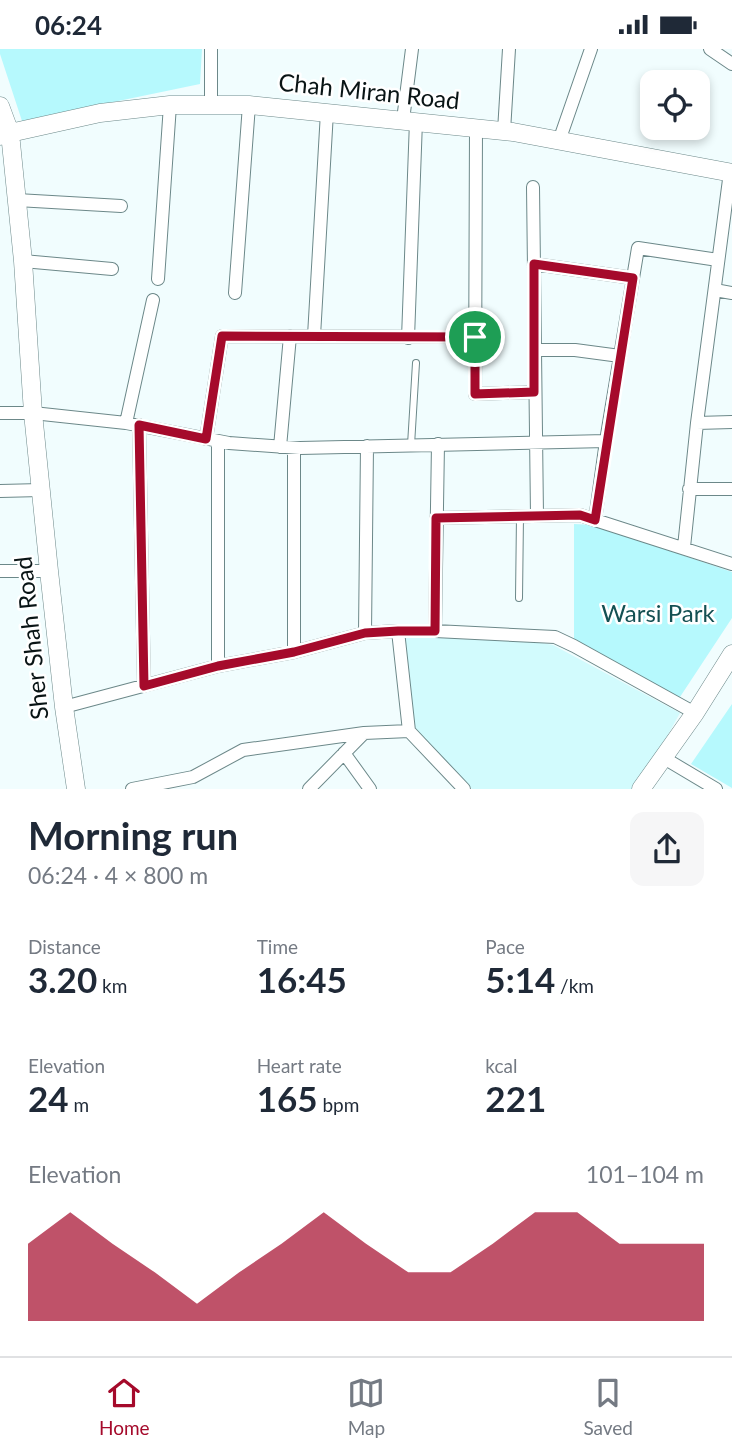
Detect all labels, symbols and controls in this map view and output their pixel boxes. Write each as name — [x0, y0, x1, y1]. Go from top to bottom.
text: 06:24 — [35, 9, 102, 41]
street label: Chah Miran Road — [277, 67, 461, 114]
map controls — [640, 70, 710, 140]
button: locate — [640, 70, 710, 140]
pin — [445, 307, 505, 367]
icon: arrive — [456, 318, 494, 356]
street label: Sher Shah Road — [8, 555, 54, 721]
park label: Warsi Park — [601, 598, 715, 627]
text: Morning run — [28, 812, 238, 858]
button: share — [630, 812, 704, 886]
text: 06:24 · 4 × 800 m — [28, 861, 208, 889]
text: Distance — [28, 935, 101, 958]
text: Time — [257, 935, 298, 958]
text: Pace — [485, 935, 525, 958]
text: 3.20 — [28, 958, 97, 1000]
text: 16:45 — [257, 958, 347, 1000]
text: 5:14 — [485, 958, 555, 1000]
text: km — [97, 974, 127, 997]
text: /km — [555, 974, 594, 997]
text: Elevation — [28, 1054, 105, 1077]
text: Heart rate — [257, 1054, 342, 1077]
text: kcal — [485, 1054, 517, 1077]
text: 24 — [28, 1077, 69, 1119]
text: 165 — [257, 1077, 318, 1119]
text: 221 — [485, 1077, 546, 1119]
text: m — [69, 1093, 89, 1116]
text: bpm — [318, 1093, 359, 1116]
text: Elevation — [28, 1160, 121, 1188]
text: 101–104 m — [586, 1160, 704, 1188]
tab: Home — [99, 1374, 150, 1439]
tab: Map — [347, 1374, 385, 1439]
tab: Saved — [583, 1374, 633, 1439]

